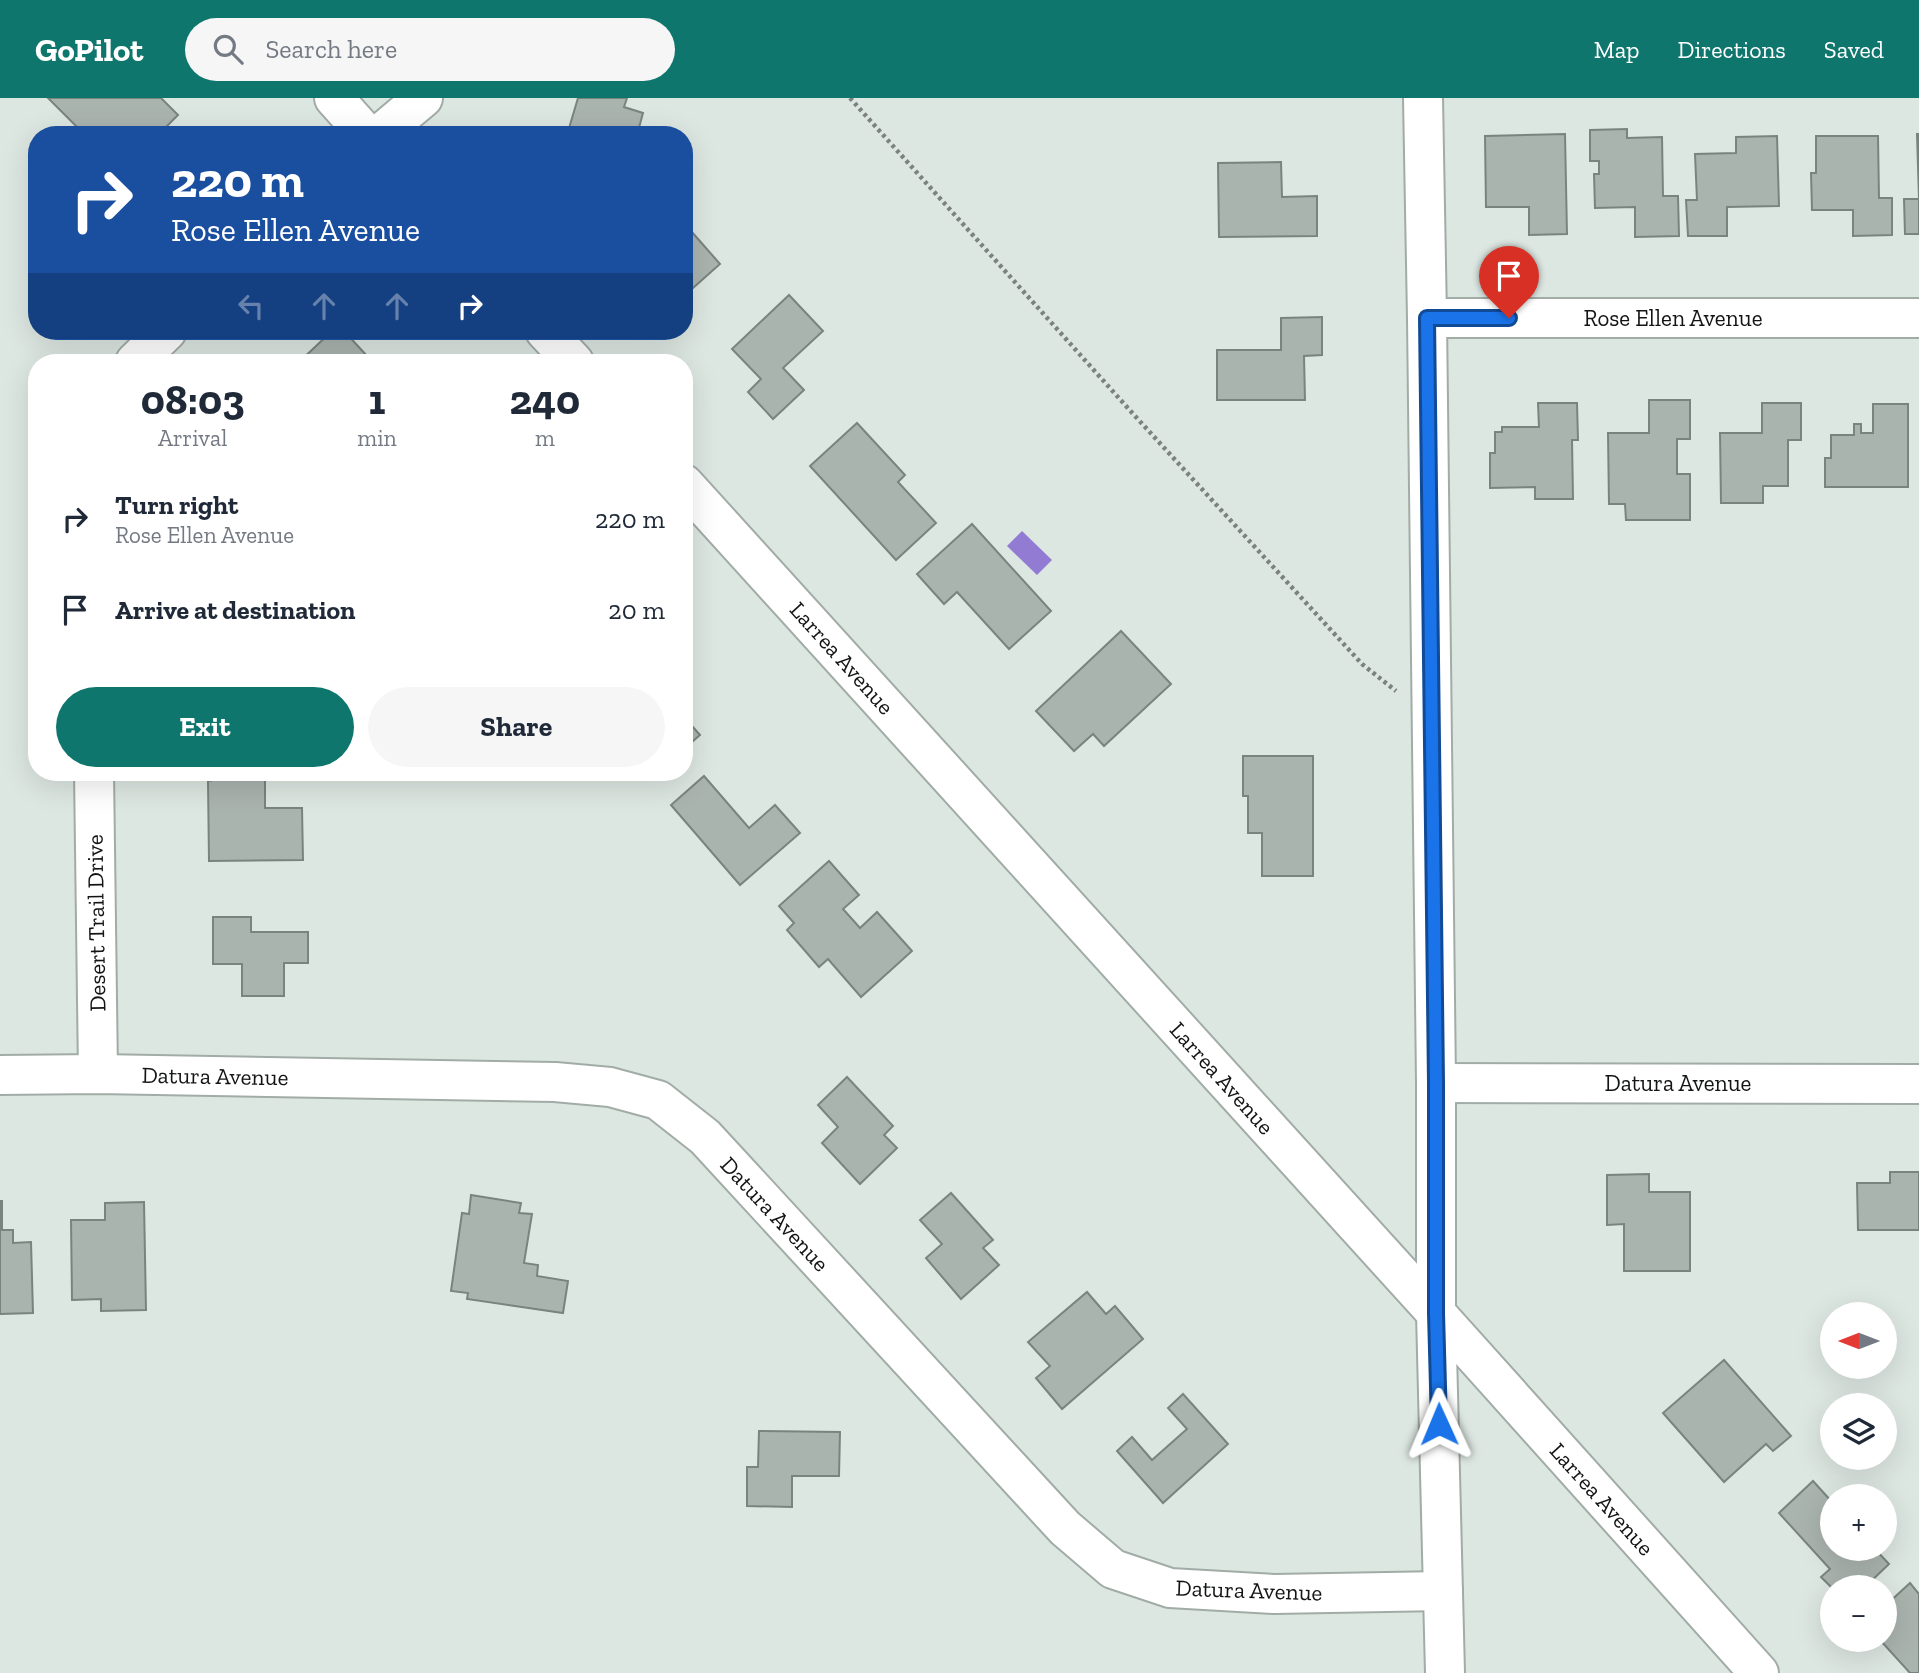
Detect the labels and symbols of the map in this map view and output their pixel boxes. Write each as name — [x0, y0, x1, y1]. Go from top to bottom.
pin — [1479, 246, 1539, 318]
street label: Rose Ellen Avenue — [1584, 304, 1762, 332]
street label: Larrea Avenue — [784, 596, 900, 720]
street label: Desert Trail Drive — [80, 834, 112, 1012]
street label: Larrea Avenue — [1164, 1016, 1280, 1140]
street label: Datura Avenue — [141, 1061, 289, 1091]
street label: Datura Avenue — [1605, 1069, 1751, 1097]
street label: Datura Avenue — [715, 1151, 835, 1277]
north arrow — [1820, 1302, 1897, 1379]
position arrow — [1402, 1387, 1476, 1461]
street label: Larrea Avenue — [1544, 1437, 1660, 1561]
street label: Datura Avenue — [1175, 1573, 1323, 1607]

